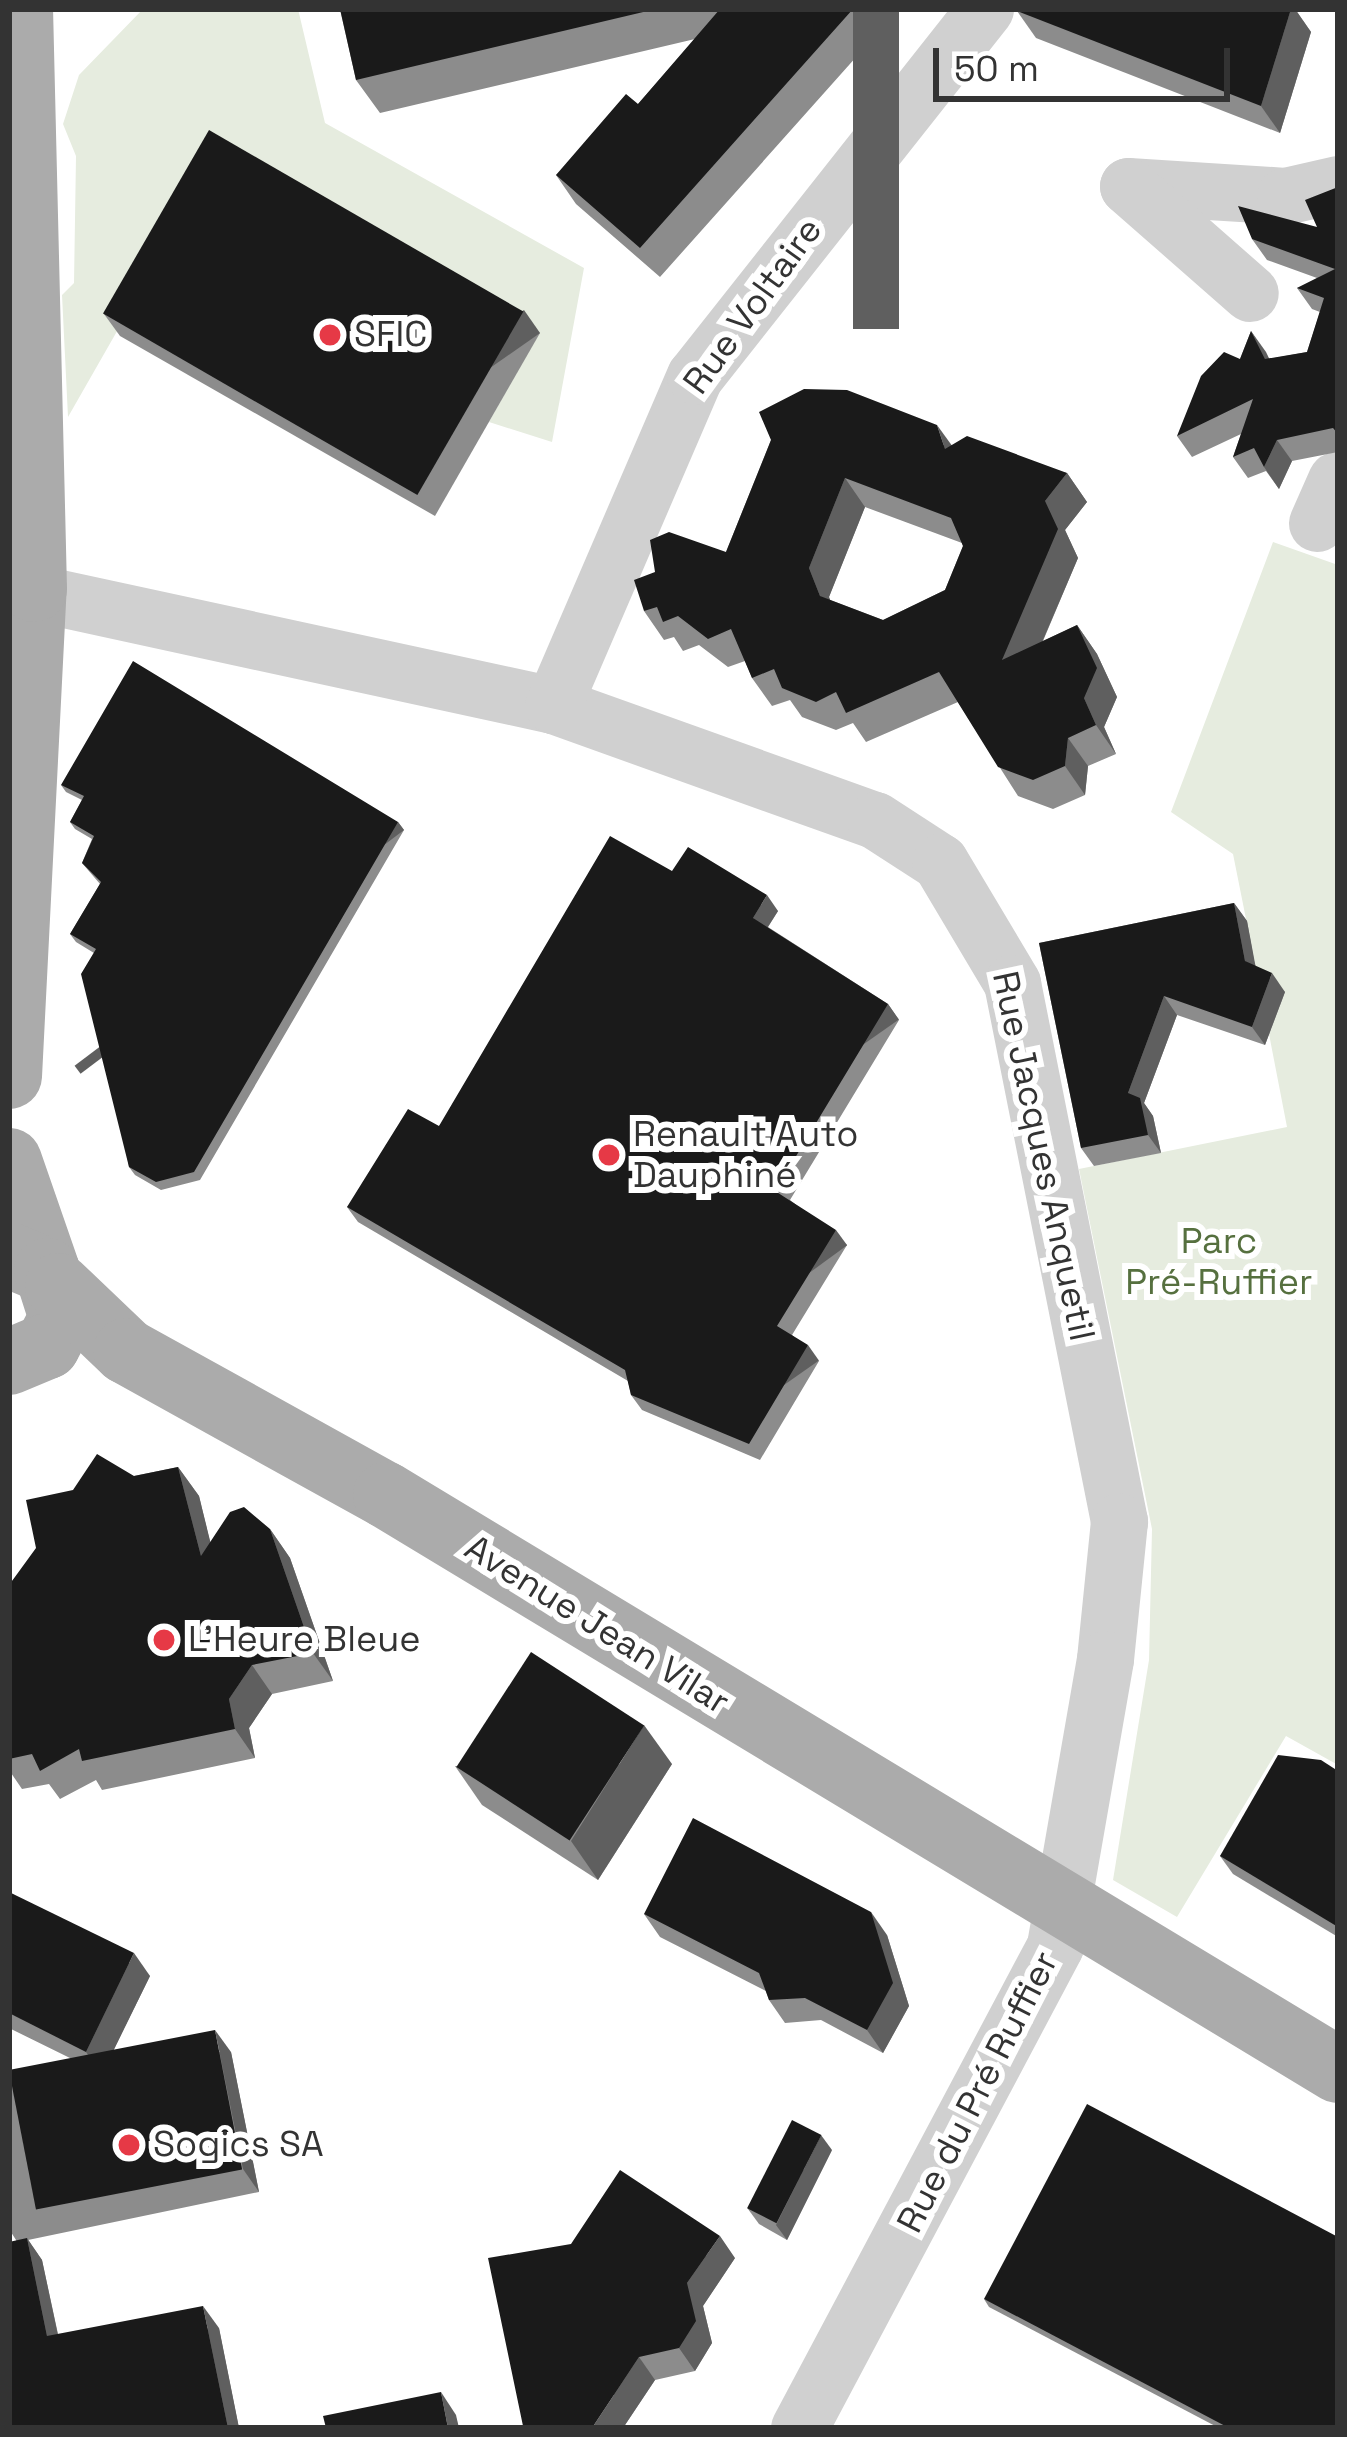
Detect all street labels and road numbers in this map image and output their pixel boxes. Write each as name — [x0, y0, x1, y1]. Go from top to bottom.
street label: Rue Voltaire — [675, 209, 831, 403]
street label: Rue Jacques Anquetil — [983, 967, 1103, 1345]
street label: Avenue Jean Vilar — [457, 1526, 737, 1724]
street label: Rue du Pré Ruffier — [888, 1944, 1068, 2240]

